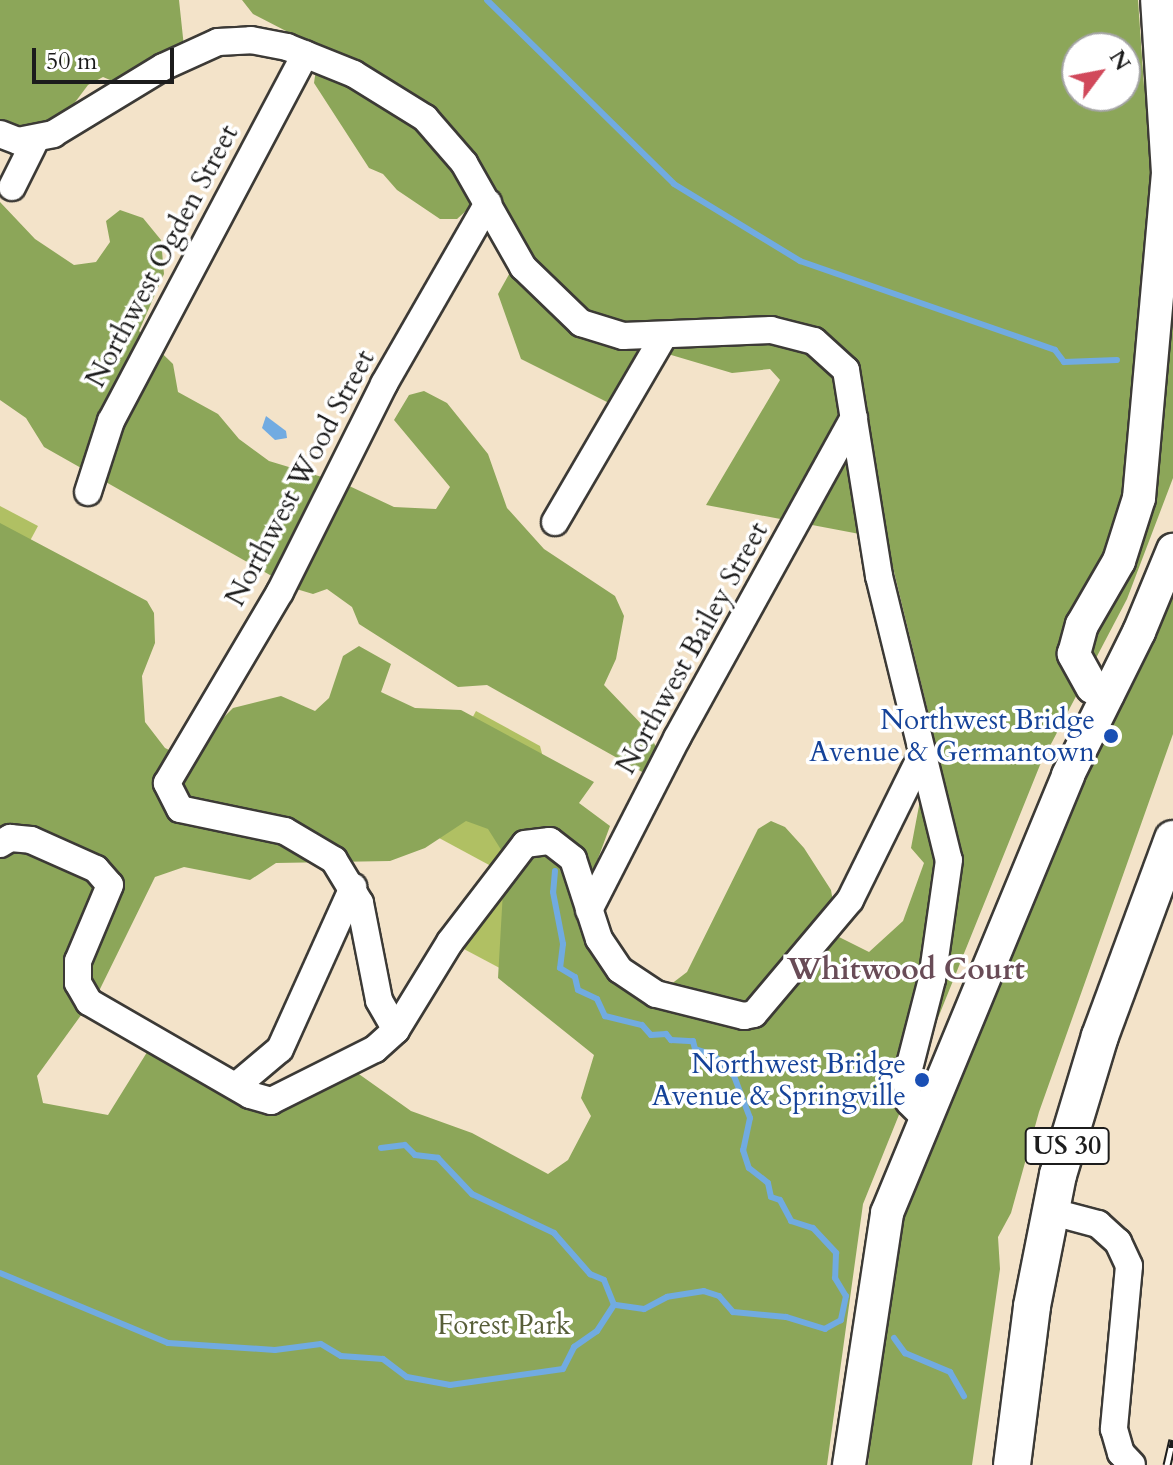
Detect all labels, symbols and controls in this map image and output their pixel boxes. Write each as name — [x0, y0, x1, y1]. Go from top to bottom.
scale bar — [36, 32, 178, 82]
north arrow — [1061, 32, 1141, 112]
text: N — [1102, 44, 1137, 76]
text: 50 m — [46, 45, 97, 78]
street label: Northwest Ogden Street — [78, 119, 246, 393]
street label: Northwest Wood Street — [218, 344, 382, 612]
street label: Northwest Bailey Street — [609, 516, 775, 780]
place label: Northwest Bridge Avenue & Germantown — [809, 703, 1095, 769]
marker: Northwest Bridge Avenue & Germantown — [1102, 727, 1120, 745]
district label: Whitwood Court — [787, 952, 1025, 988]
place label: Northwest Bridge Avenue & Springville — [652, 1047, 906, 1113]
marker: Northwest Bridge Avenue & Springville — [913, 1071, 931, 1089]
road number: US 30 — [1023, 1124, 1111, 1168]
park label: Forest Park — [437, 1308, 571, 1342]

